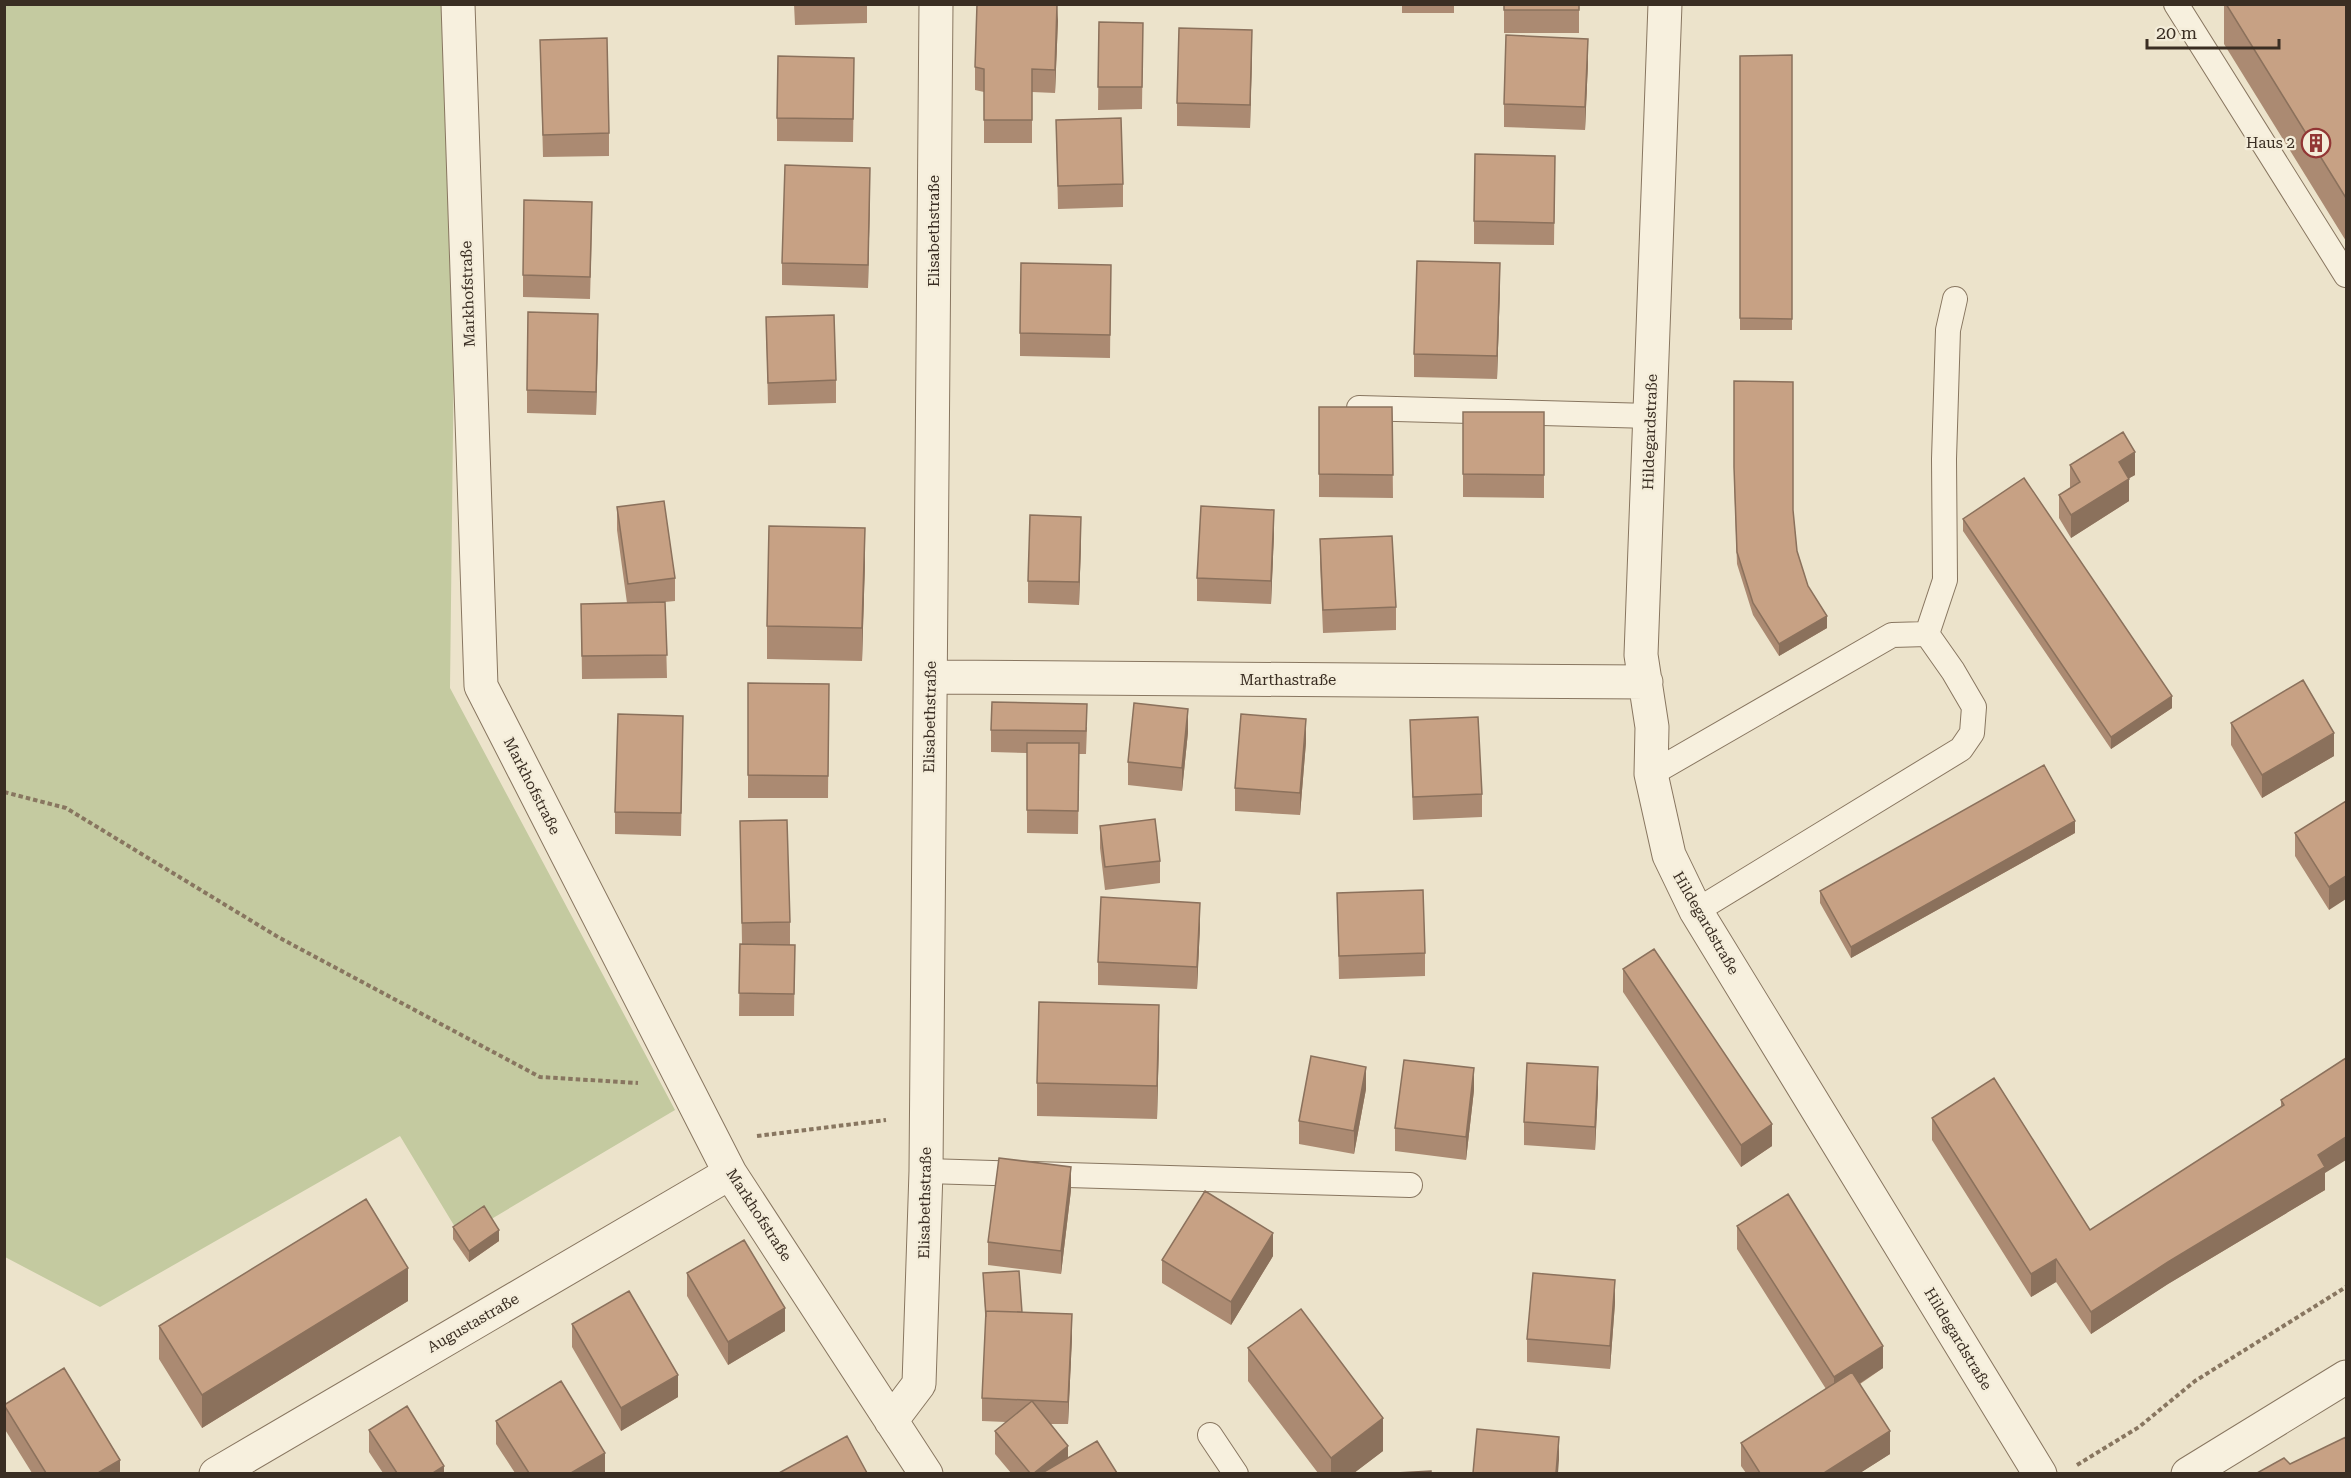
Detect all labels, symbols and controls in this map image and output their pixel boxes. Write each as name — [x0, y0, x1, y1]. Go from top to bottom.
scale bar — [2147, 12, 2279, 50]
text: 20 m — [2156, 22, 2197, 43]
building icon: Haus 2 — [2300, 127, 2332, 159]
place label: Haus 2 — [2246, 134, 2295, 152]
street label: Elisabethstraße — [925, 175, 943, 287]
street label: Markhofstraße — [457, 240, 479, 348]
street label: Hildegardstraße — [1639, 374, 1661, 490]
street label: Elisabethstraße — [920, 661, 940, 773]
street label: Marthastraße — [1240, 671, 1336, 689]
street label: Markhofstraße — [500, 734, 564, 838]
street label: Hildegardstraße — [1669, 868, 1743, 978]
street label: Elisabethstraße — [915, 1147, 935, 1259]
street label: Markhofstraße — [722, 1165, 796, 1265]
street label: Hildegardstraße — [1920, 1285, 1996, 1393]
street label: Augustastraße — [424, 1290, 522, 1356]

